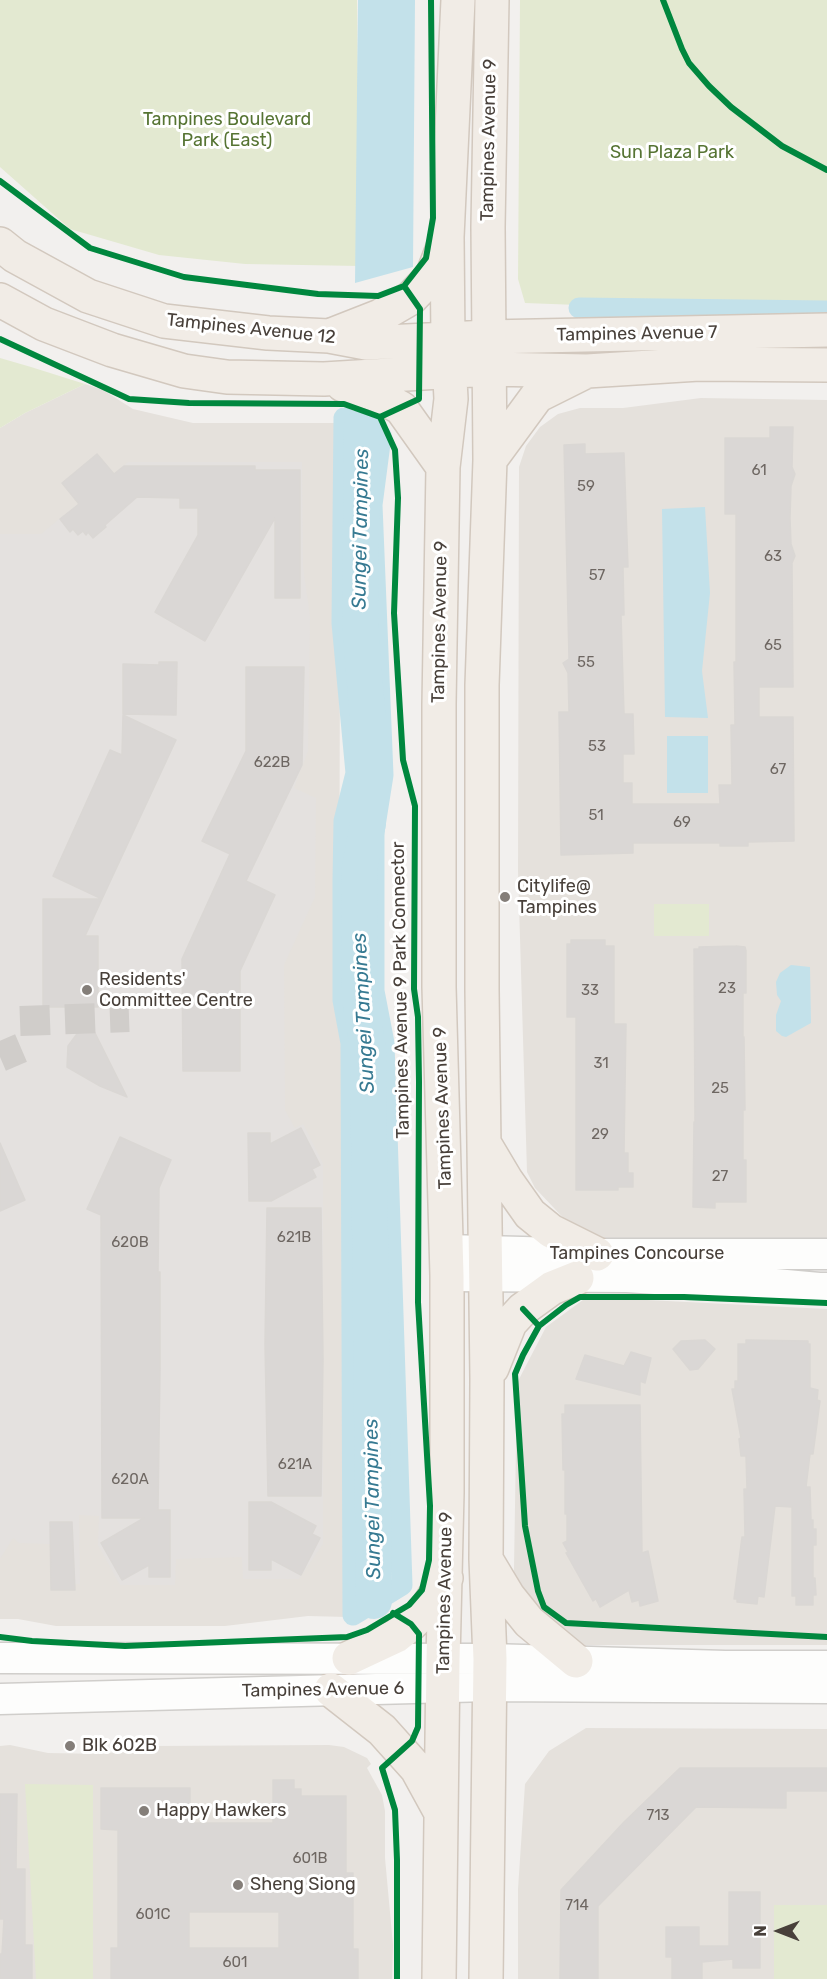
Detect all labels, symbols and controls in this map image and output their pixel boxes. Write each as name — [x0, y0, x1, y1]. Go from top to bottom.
street label: Tampines Avenue 9 — [477, 59, 501, 221]
park label: Tampines Boulevard Park (East) — [143, 109, 311, 152]
park label: Sun Plaza Park — [610, 142, 734, 164]
street label: Tampines Avenue 12 — [165, 309, 337, 349]
street label: Tampines Avenue 7 — [556, 322, 718, 346]
water label: Sungei Tampines — [348, 448, 374, 610]
house number: 61 — [751, 462, 767, 480]
house number: 59 — [577, 478, 595, 496]
street label: Tampines Avenue 9 — [428, 541, 452, 703]
house number: 63 — [764, 548, 782, 566]
house number: 57 — [589, 567, 605, 585]
house number: 65 — [764, 637, 782, 655]
house number: 55 — [577, 654, 595, 672]
house number: 53 — [588, 738, 606, 756]
house number: 622B — [254, 754, 290, 772]
house number: 67 — [770, 761, 786, 779]
house number: 51 — [588, 807, 604, 825]
house number: 69 — [673, 814, 691, 832]
street label: Tampines Avenue 9 Park Connector — [388, 841, 414, 1139]
place label: Citylife@ Tampines — [517, 876, 597, 918]
marker: Citylife@ Tampines — [498, 890, 512, 904]
water label: Sungei Tampines — [348, 932, 380, 1094]
place label: Residents' Committee Centre — [99, 969, 253, 1012]
house number: 23 — [718, 980, 736, 998]
house number: 33 — [581, 982, 599, 1000]
marker: Residents' Committee Centre — [80, 983, 94, 997]
street label: Tampines Avenue 9 — [429, 1026, 457, 1190]
house number: 31 — [593, 1055, 609, 1073]
house number: 25 — [711, 1080, 729, 1098]
house number: 29 — [591, 1126, 609, 1144]
house number: 27 — [712, 1168, 728, 1186]
house number: 621B — [277, 1229, 311, 1247]
house number: 620B — [111, 1234, 149, 1252]
street label: Tampines Concourse — [550, 1243, 724, 1265]
water label: Sungei Tampines — [360, 1418, 386, 1580]
house number: 621A — [278, 1456, 312, 1474]
house number: 620A — [111, 1471, 149, 1489]
street label: Tampines Avenue 9 — [433, 1512, 457, 1674]
street label: Tampines Avenue 6 — [241, 1678, 405, 1702]
place label: Blk 602B — [82, 1735, 157, 1757]
marker: Blk 602B — [63, 1739, 77, 1753]
place label: Happy Hawkers — [156, 1800, 286, 1822]
marker: Happy Hawkers — [137, 1804, 151, 1818]
house number: 713 — [646, 1807, 670, 1825]
house number: 601B — [292, 1850, 328, 1868]
place label: Sheng Siong — [250, 1874, 356, 1896]
marker: Sheng Siong — [231, 1878, 245, 1892]
house number: 714 — [565, 1897, 589, 1915]
north arrow — [749, 1901, 809, 1961]
house number: 601C — [136, 1906, 170, 1924]
text: N — [751, 1925, 770, 1937]
house number: 601 — [223, 1954, 247, 1972]

